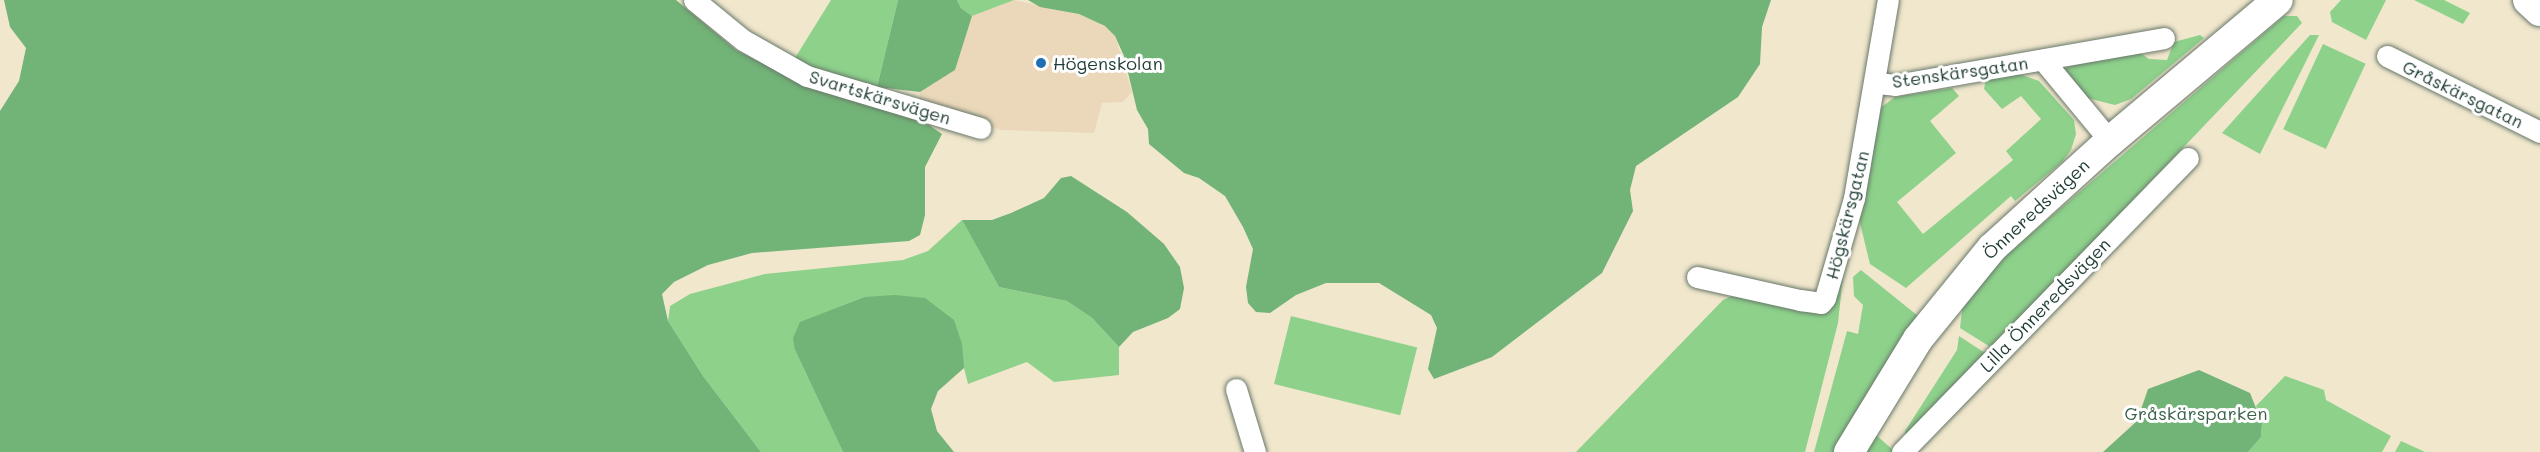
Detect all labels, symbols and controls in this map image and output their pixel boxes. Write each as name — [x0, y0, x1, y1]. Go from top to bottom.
place label: Högenskolan — [1053, 52, 1163, 74]
street label: Stenskärsgatan — [1891, 52, 2029, 92]
street label: Gråskärsgatan — [2399, 55, 2527, 133]
marker: Högenskolan — [1034, 56, 1048, 70]
street label: Svartskärsvägen — [807, 65, 953, 129]
street label: Högskärsgatan — [1821, 148, 1873, 282]
street label: Önneredsvägen — [1978, 154, 2094, 264]
street label: Lilla Önneredsvägen — [1975, 233, 2115, 377]
park label: Gråskärsparken — [2125, 402, 2267, 424]

